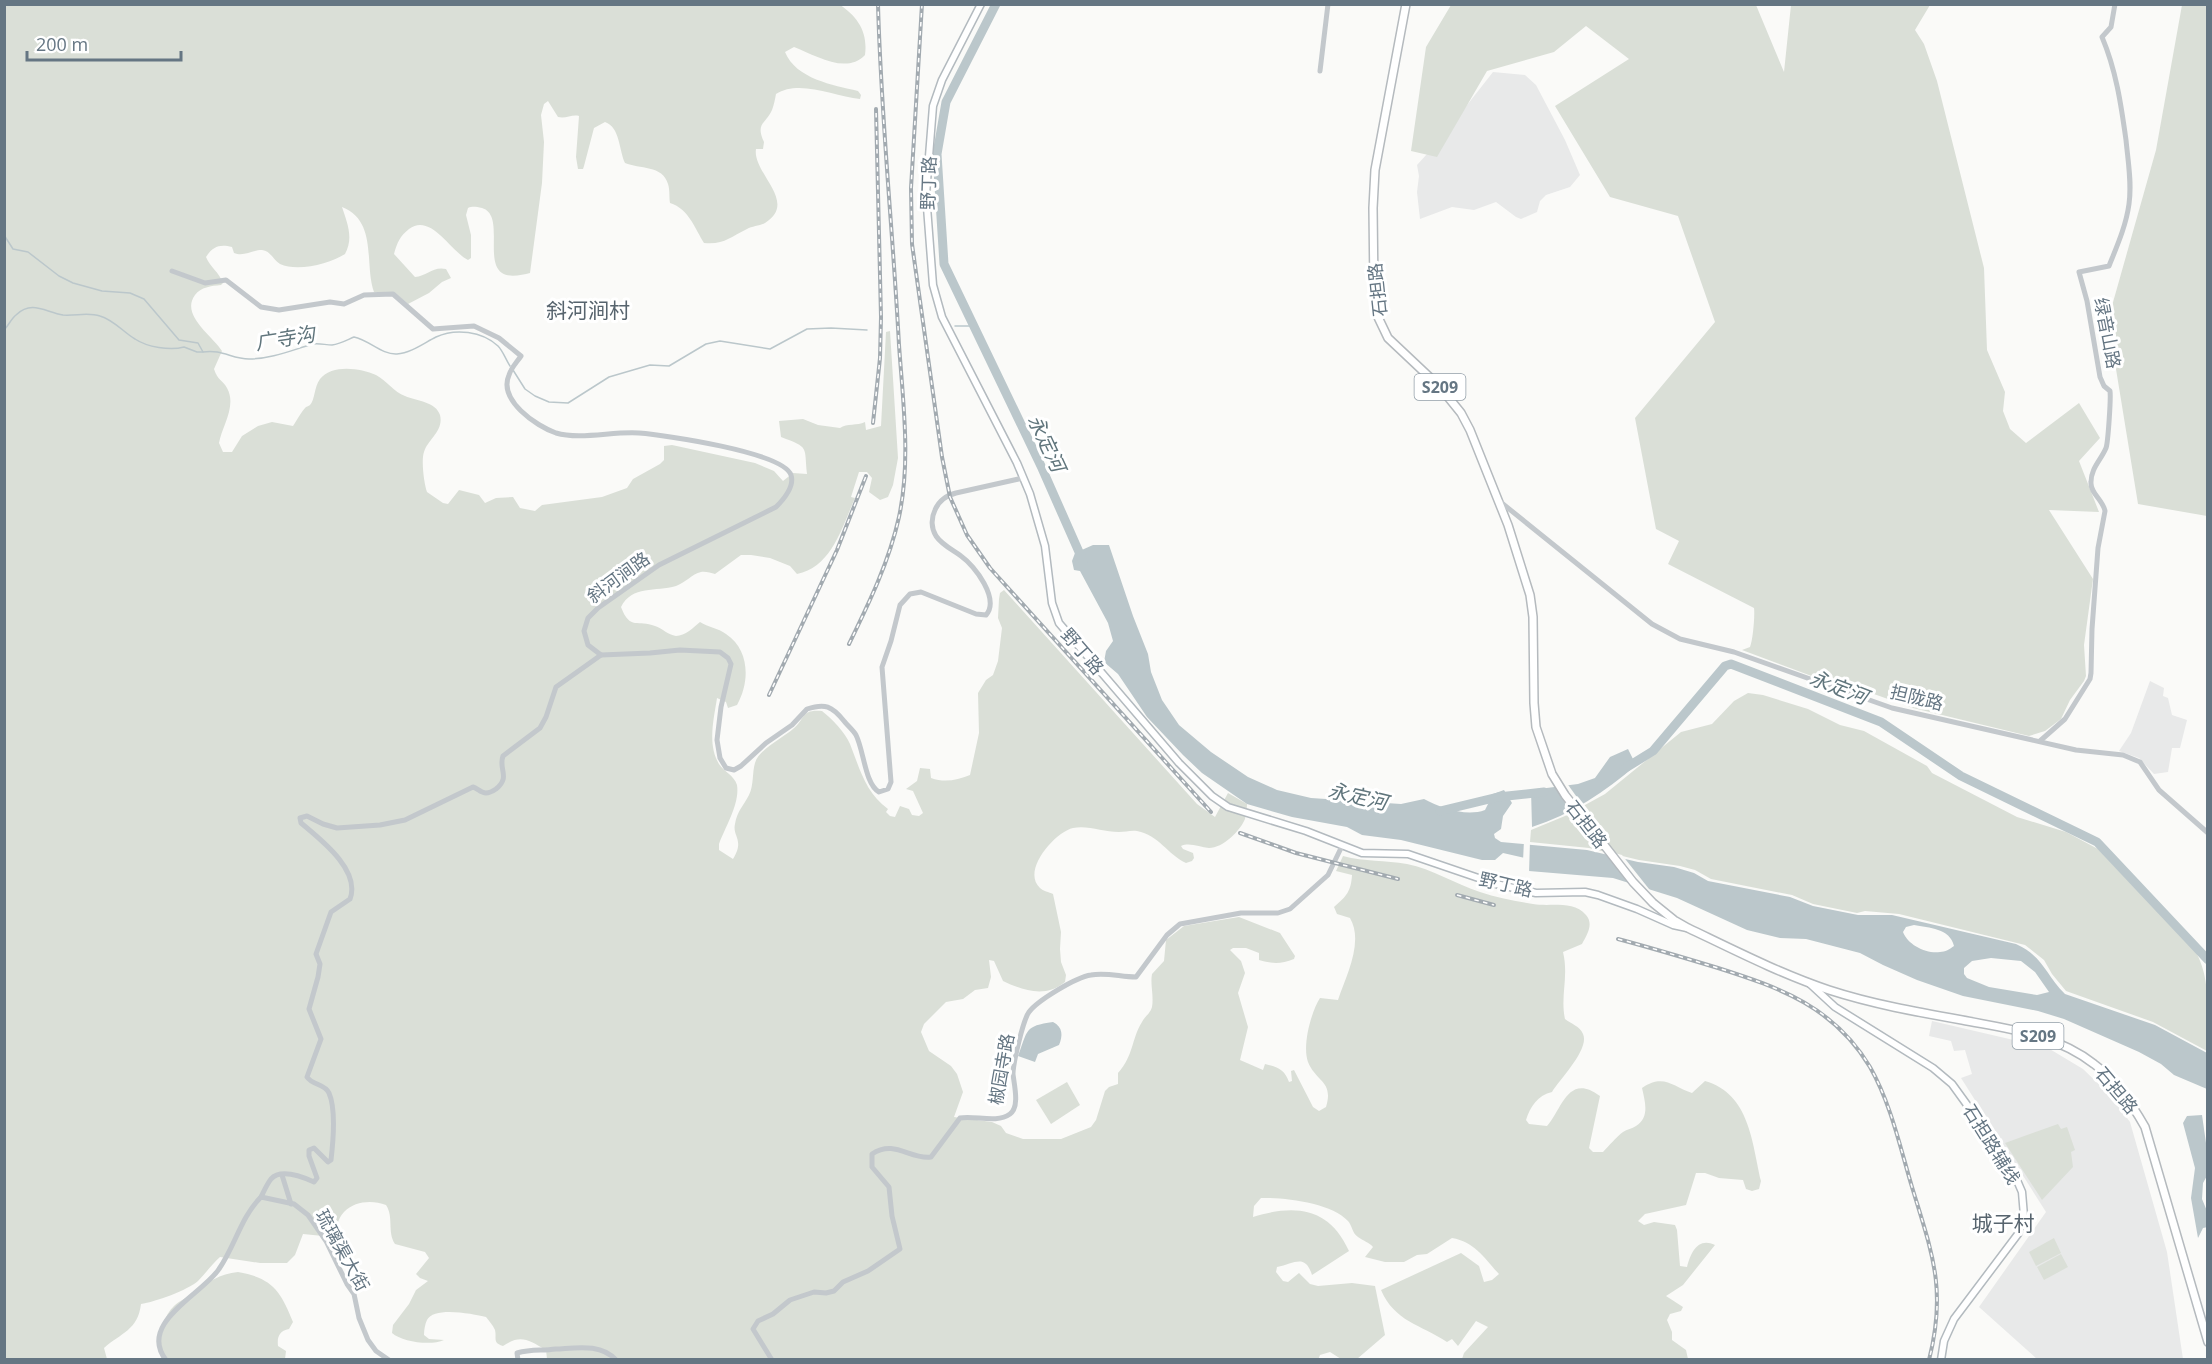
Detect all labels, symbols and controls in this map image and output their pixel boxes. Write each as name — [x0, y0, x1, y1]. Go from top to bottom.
scale bar — [27, 24, 182, 62]
text: 200 m — [36, 32, 88, 56]
street label: 野丁路 — [915, 156, 941, 210]
street label: 石担路 — [1362, 262, 1392, 318]
street label: 绿音山路 — [2089, 295, 2127, 371]
district label: 斜河涧村 — [546, 296, 630, 324]
water label: 广寺沟 — [253, 320, 319, 356]
road number: S209 — [1414, 374, 1466, 400]
water label: 永定河 — [1022, 410, 1074, 480]
street label: 斜河涧路 — [582, 546, 654, 608]
street label: 野丁路 — [1056, 623, 1110, 679]
water label: 永定河 — [1806, 664, 1876, 712]
street label: 担陇路 — [1888, 679, 1946, 715]
water label: 永定河 — [1326, 776, 1394, 817]
street label: 石担路 — [1561, 795, 1613, 853]
street label: 野丁路 — [1477, 866, 1535, 902]
road number: S209 — [2012, 1023, 2064, 1049]
street label: 椒园寺路 — [983, 1031, 1019, 1107]
street label: 石担路 — [2090, 1062, 2144, 1118]
street label: 石担路辅线 — [1958, 1099, 2026, 1189]
street label: 琉璃渠大街 — [311, 1205, 375, 1295]
district label: 城子村 — [1972, 1209, 2035, 1237]

